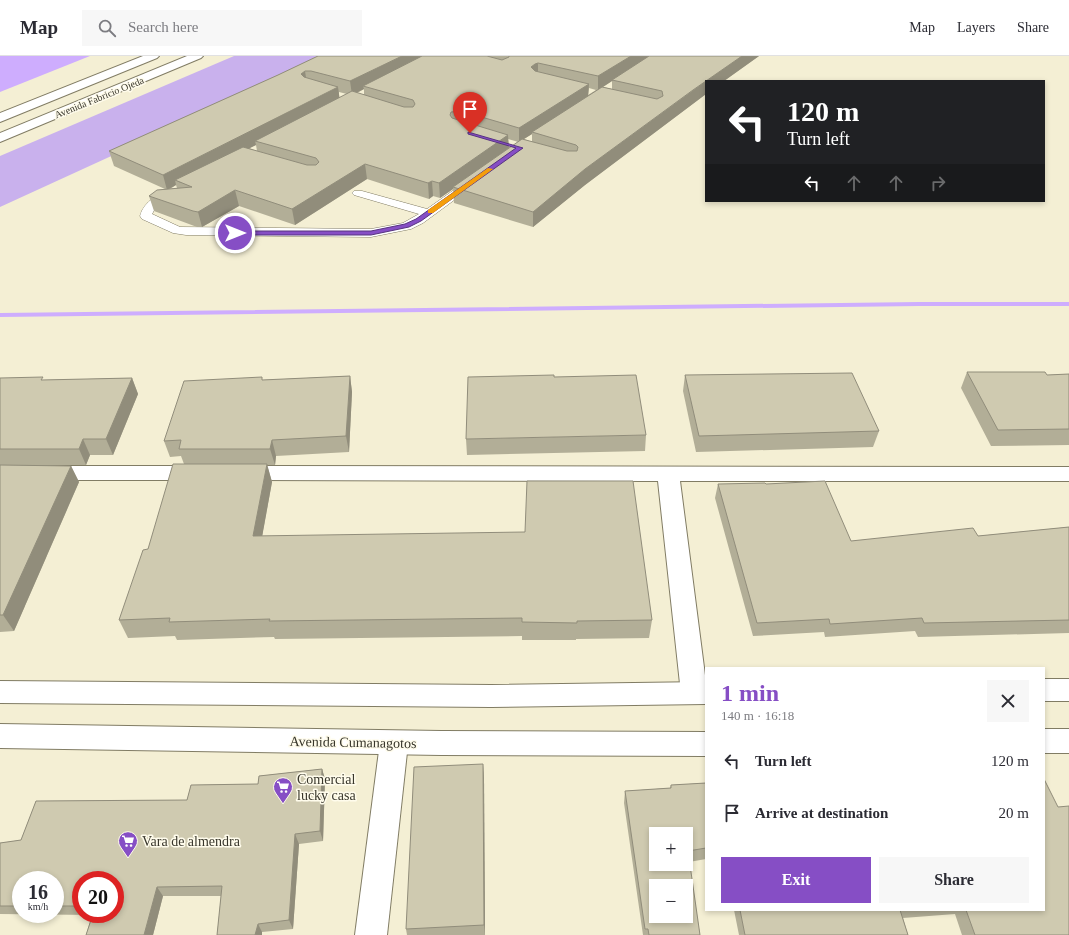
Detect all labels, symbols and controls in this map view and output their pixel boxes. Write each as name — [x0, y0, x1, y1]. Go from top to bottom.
search box — [82, 10, 362, 46]
text: Map — [20, 17, 58, 38]
icon: search — [96, 17, 118, 39]
text: Search here — [128, 19, 198, 35]
text: Map — [909, 20, 935, 35]
text: Layers — [957, 20, 995, 35]
text: Share — [1017, 20, 1049, 35]
street label: Avenida Fabricio Ojeda — [53, 74, 146, 120]
pin — [453, 92, 487, 133]
icon: left — [721, 96, 773, 148]
text: 120 m — [787, 96, 859, 127]
icon: arrive — [459, 98, 481, 120]
text: Turn left — [787, 129, 850, 149]
icon: left — [801, 172, 823, 194]
icon: ahead — [843, 172, 865, 194]
icon: ahead — [885, 172, 907, 194]
icon: right — [927, 172, 949, 194]
position arrow — [214, 212, 256, 254]
text: 1 min — [721, 680, 779, 706]
button: close — [987, 680, 1029, 722]
text: 140 m · 16:18 — [721, 708, 794, 723]
street label: Avenida Cumanagotos — [289, 734, 417, 751]
icon: left — [721, 750, 743, 772]
text: Turn left — [755, 753, 812, 769]
text: 120 m — [991, 753, 1029, 769]
place label: Comercial lucky casa — [297, 772, 356, 803]
supermarket icon: Comercial lucky casa — [272, 776, 294, 804]
icon: arrive — [721, 802, 743, 824]
text: Arrive at destination — [755, 805, 888, 821]
text: 20 m — [999, 805, 1029, 821]
map controls — [649, 827, 693, 923]
button: + — [649, 827, 693, 871]
supermarket icon: Vara de almendra — [117, 830, 139, 858]
place label: Vara de almendra — [142, 834, 241, 849]
button: Exit — [721, 857, 871, 903]
button: Share — [879, 857, 1029, 903]
speed limit sign: 20 — [72, 871, 124, 923]
button: − — [649, 879, 693, 923]
text: 16 — [28, 881, 48, 903]
text: km/h — [28, 901, 48, 912]

